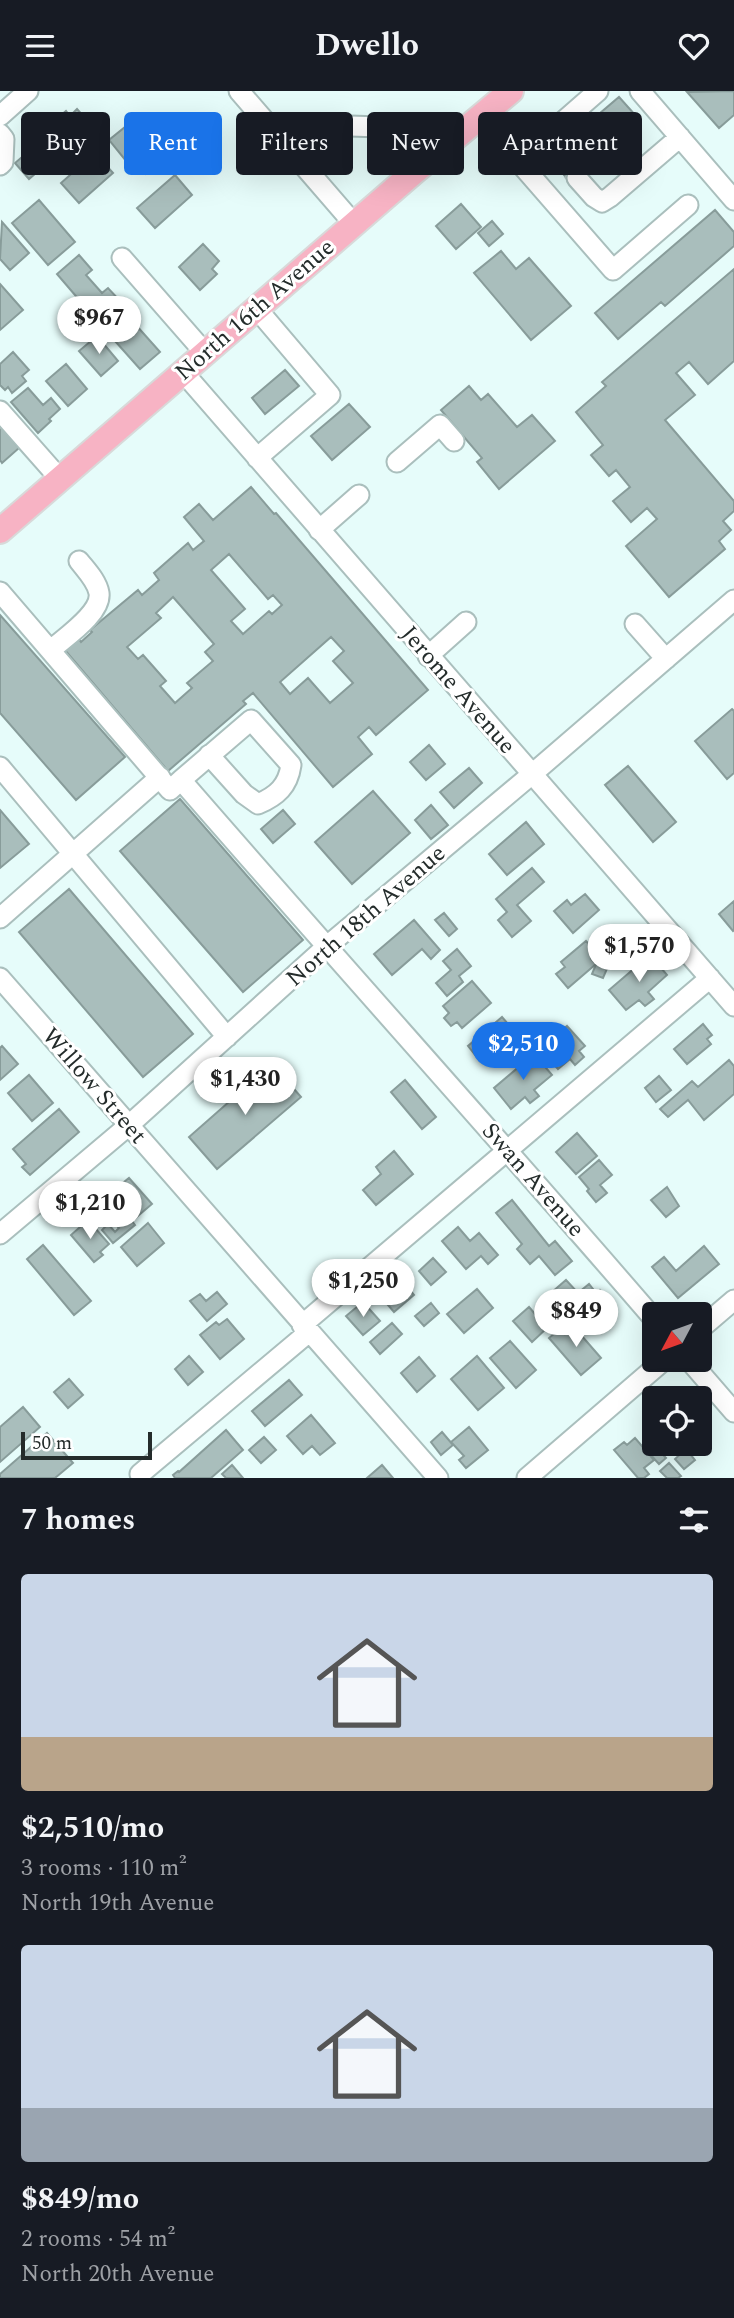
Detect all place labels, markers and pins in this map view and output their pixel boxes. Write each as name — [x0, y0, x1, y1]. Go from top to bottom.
pin: $967 — [58, 296, 140, 356]
pin: $1,570 — [582, 925, 696, 984]
pin: $2,510 — [466, 1023, 580, 1082]
pin: $1,430 — [188, 1058, 302, 1117]
pin: $1,210 — [33, 1181, 147, 1241]
pin: $1,250 — [306, 1259, 420, 1319]
pin: $849 — [535, 1289, 617, 1349]

